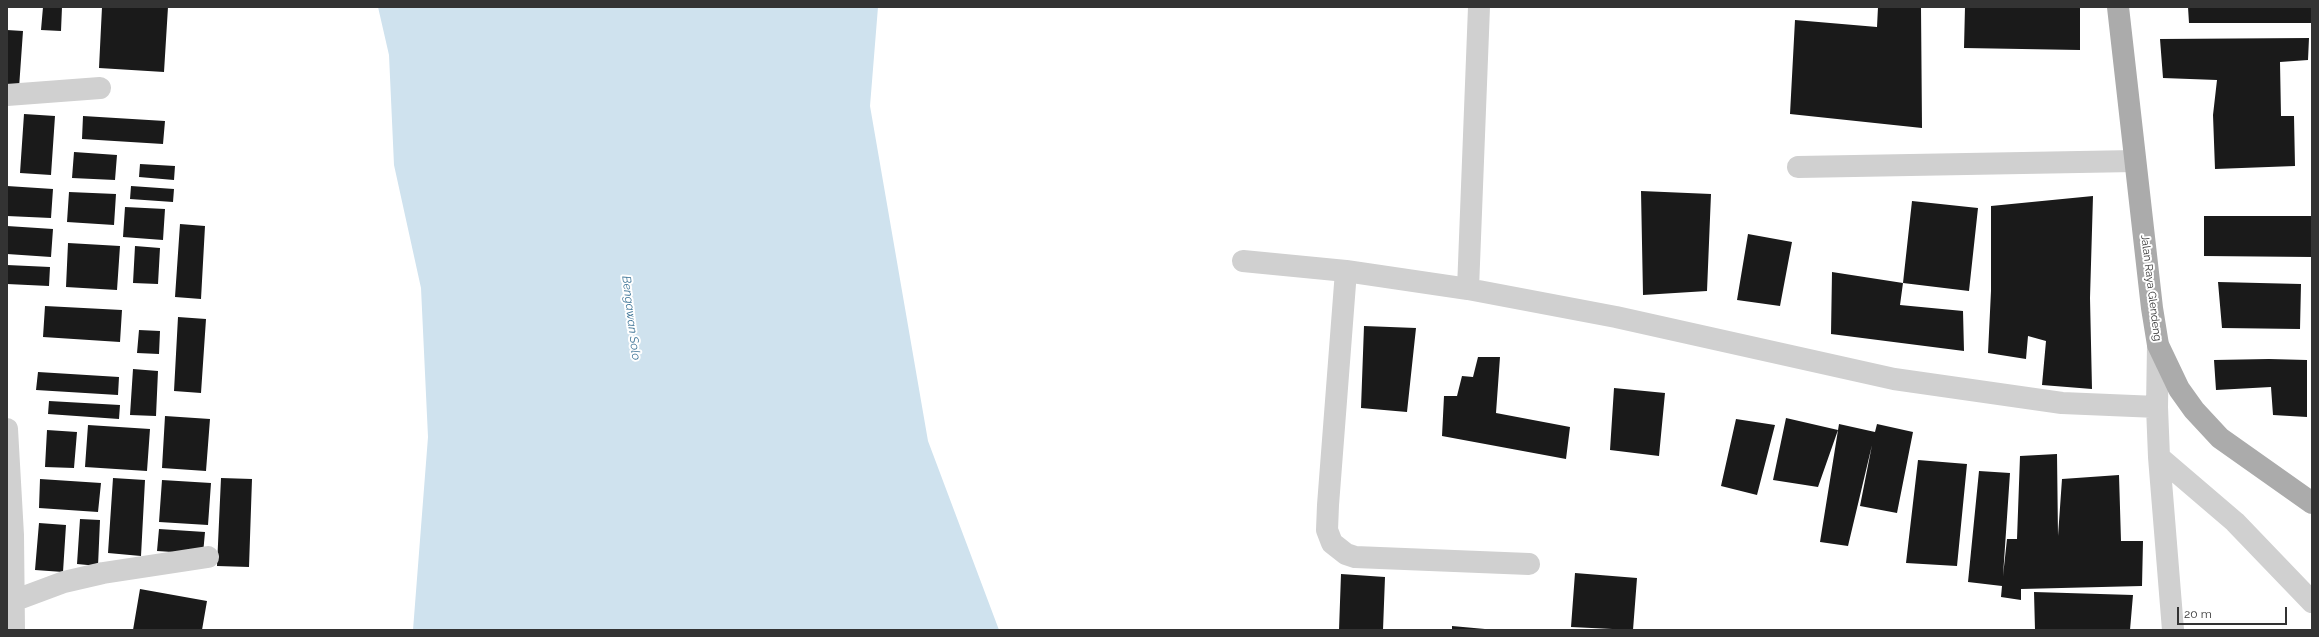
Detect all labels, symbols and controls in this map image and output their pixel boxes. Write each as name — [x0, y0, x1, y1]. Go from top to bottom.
street label: Jalan Raya Glendeng — [2138, 234, 2164, 342]
water label: Bengawan Solo — [619, 275, 643, 361]
scale bar — [2179, 599, 2289, 625]
text: 20 m — [2184, 607, 2212, 621]

